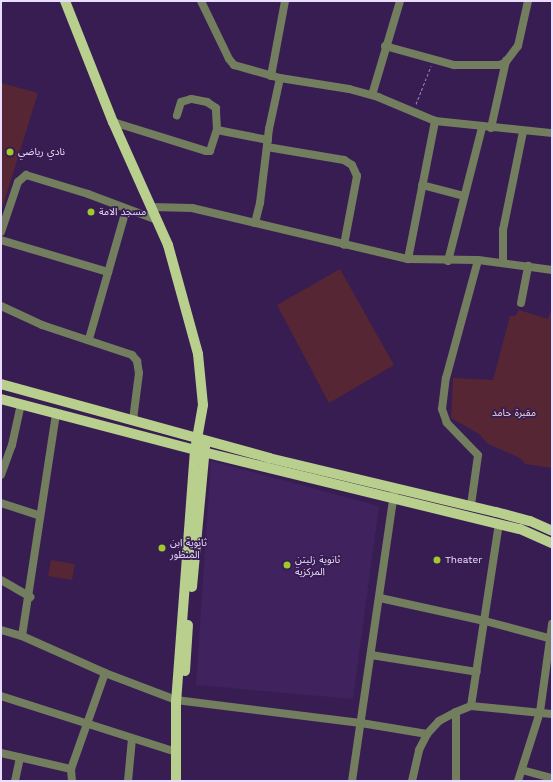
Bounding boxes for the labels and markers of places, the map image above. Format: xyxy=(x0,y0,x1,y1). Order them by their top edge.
place label: نادي رياضي xyxy=(18,146,65,158)
marker: نادي رياضي xyxy=(5,147,15,157)
place label: مسجد الامة xyxy=(99,206,146,218)
marker: مسجد الامة xyxy=(86,207,96,217)
place label: ثانوية ابن المنظور xyxy=(170,536,207,560)
marker: ثانوية ابن المنظور xyxy=(157,543,167,553)
place label: ثانوية زليتن المركزية xyxy=(295,553,340,576)
place label: Theater xyxy=(445,554,482,566)
marker: Theater xyxy=(432,555,442,565)
marker: ثانوية زليتن المركزية xyxy=(282,560,292,570)

